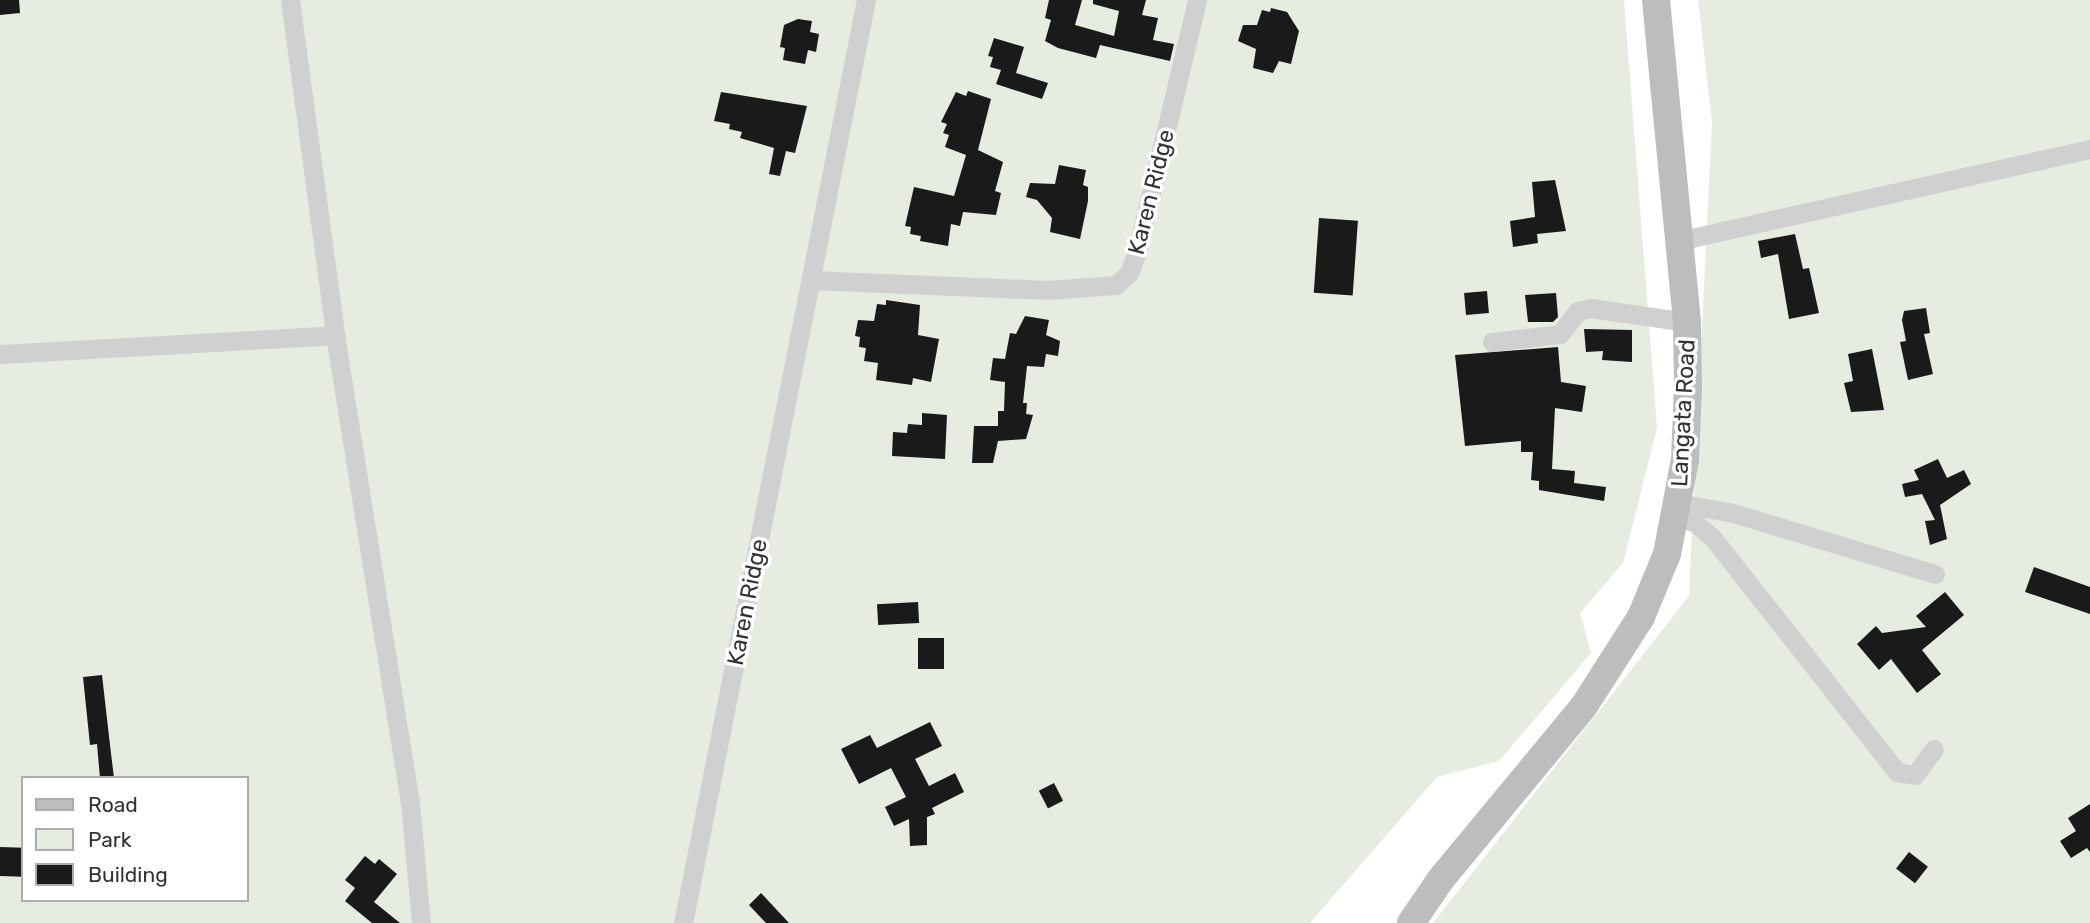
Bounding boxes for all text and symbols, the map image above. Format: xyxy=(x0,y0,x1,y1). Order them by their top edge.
street label: Karen Ridge xyxy=(1122,126,1180,258)
street label: Langata Road xyxy=(1665,339,1701,487)
street label: Karen Ridge xyxy=(721,536,773,668)
legend xyxy=(21,776,248,902)
text: Road xyxy=(88,792,138,817)
text: Park xyxy=(88,827,132,852)
text: Building xyxy=(88,862,168,887)

